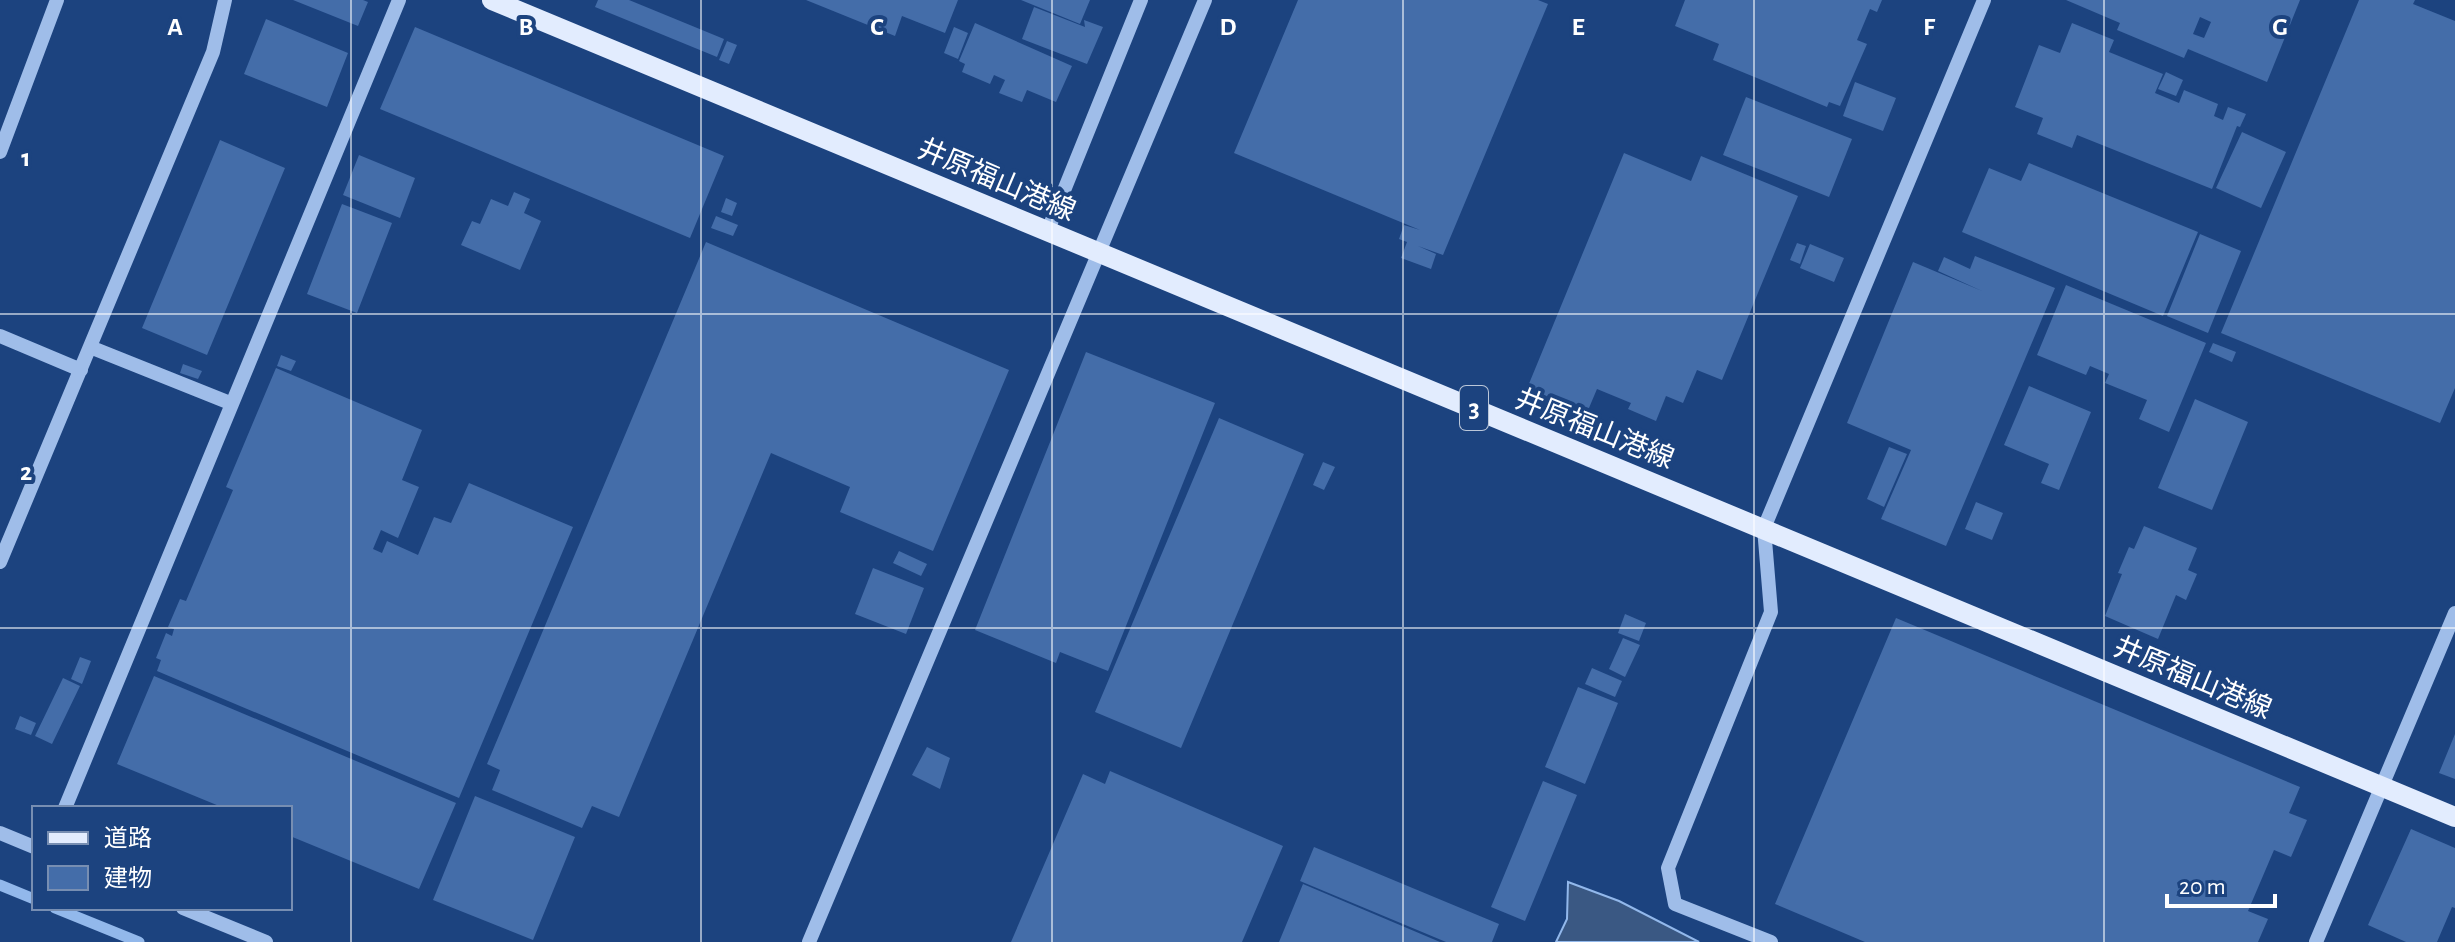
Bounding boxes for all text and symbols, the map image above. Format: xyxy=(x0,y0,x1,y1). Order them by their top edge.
text: A xyxy=(167,14,183,40)
text: B xyxy=(518,14,534,40)
text: C xyxy=(870,14,884,40)
text: D xyxy=(1219,14,1237,40)
text: E xyxy=(1571,14,1585,40)
text: F xyxy=(1923,14,1936,40)
text: G xyxy=(2272,14,2288,40)
street label: 井原福山港線 xyxy=(913,133,1080,227)
text: 1 xyxy=(21,145,31,171)
street label: 井原福山港線 xyxy=(1511,384,1678,474)
road number: 3 xyxy=(1460,386,1488,430)
text: 2 xyxy=(20,459,32,485)
street label: 井原福山港線 xyxy=(2109,631,2276,725)
legend xyxy=(32,806,292,910)
text: 道路 xyxy=(104,825,152,851)
scale bar xyxy=(2167,858,2275,908)
text: 建物 xyxy=(104,866,152,891)
text: 20 m xyxy=(2179,875,2226,899)

